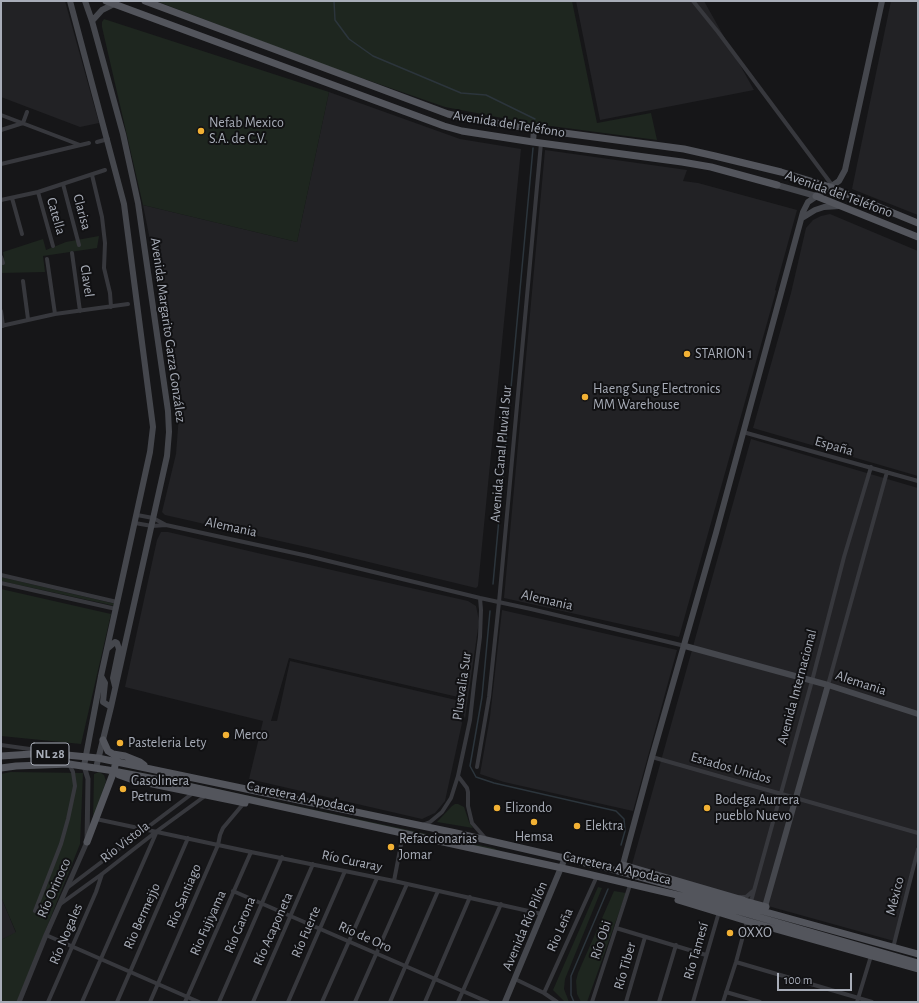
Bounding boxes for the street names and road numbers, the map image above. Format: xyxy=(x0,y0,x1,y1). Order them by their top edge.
street label: Avenida del Teléfono xyxy=(452,107,566,141)
street label: Avenida del Teléfono xyxy=(783,167,895,221)
street label: Clarisa xyxy=(69,192,95,232)
street label: Catella xyxy=(43,195,69,237)
street label: Avenida Margarito Garza González xyxy=(147,237,189,423)
street label: Clavel xyxy=(76,264,98,298)
street label: Avenida Canal Pluvial Sur xyxy=(487,385,515,523)
street label: España xyxy=(813,433,855,459)
street label: Alemania xyxy=(204,513,258,541)
street label: Alemania xyxy=(519,586,575,614)
street label: Avenida Internacional xyxy=(773,627,821,747)
street label: Plusvalia Sur xyxy=(449,651,475,721)
street label: Alemania xyxy=(833,667,889,699)
road number: NL 28 xyxy=(31,743,69,765)
street label: Estados Unidos xyxy=(689,749,773,787)
street label: Carretera A Apodaca xyxy=(245,777,357,817)
street label: Río Vistola xyxy=(97,818,153,866)
street label: Río Curaray xyxy=(320,846,384,876)
street label: Carretera A Apodaca xyxy=(561,847,673,889)
street label: Río Orinoco xyxy=(33,856,75,920)
street label: Río Santiago xyxy=(163,861,205,931)
street label: México xyxy=(882,875,908,917)
street label: Avenida Río Pilón xyxy=(499,879,551,973)
street label: Rio Bermejjo xyxy=(120,880,164,952)
street label: Rio Fujiyama xyxy=(186,888,230,958)
street label: Río Acaponeta xyxy=(249,890,297,968)
street label: Río Garona xyxy=(221,894,259,956)
street label: Río Nogales xyxy=(46,901,86,967)
street label: Río Fuerte xyxy=(288,904,324,960)
street label: Rio Leña xyxy=(543,906,577,954)
street label: Río de Oro xyxy=(336,918,394,956)
street label: Río Obi xyxy=(587,918,615,962)
street label: Río Tamesí xyxy=(680,920,712,982)
street label: Río Tiber xyxy=(610,940,640,992)

